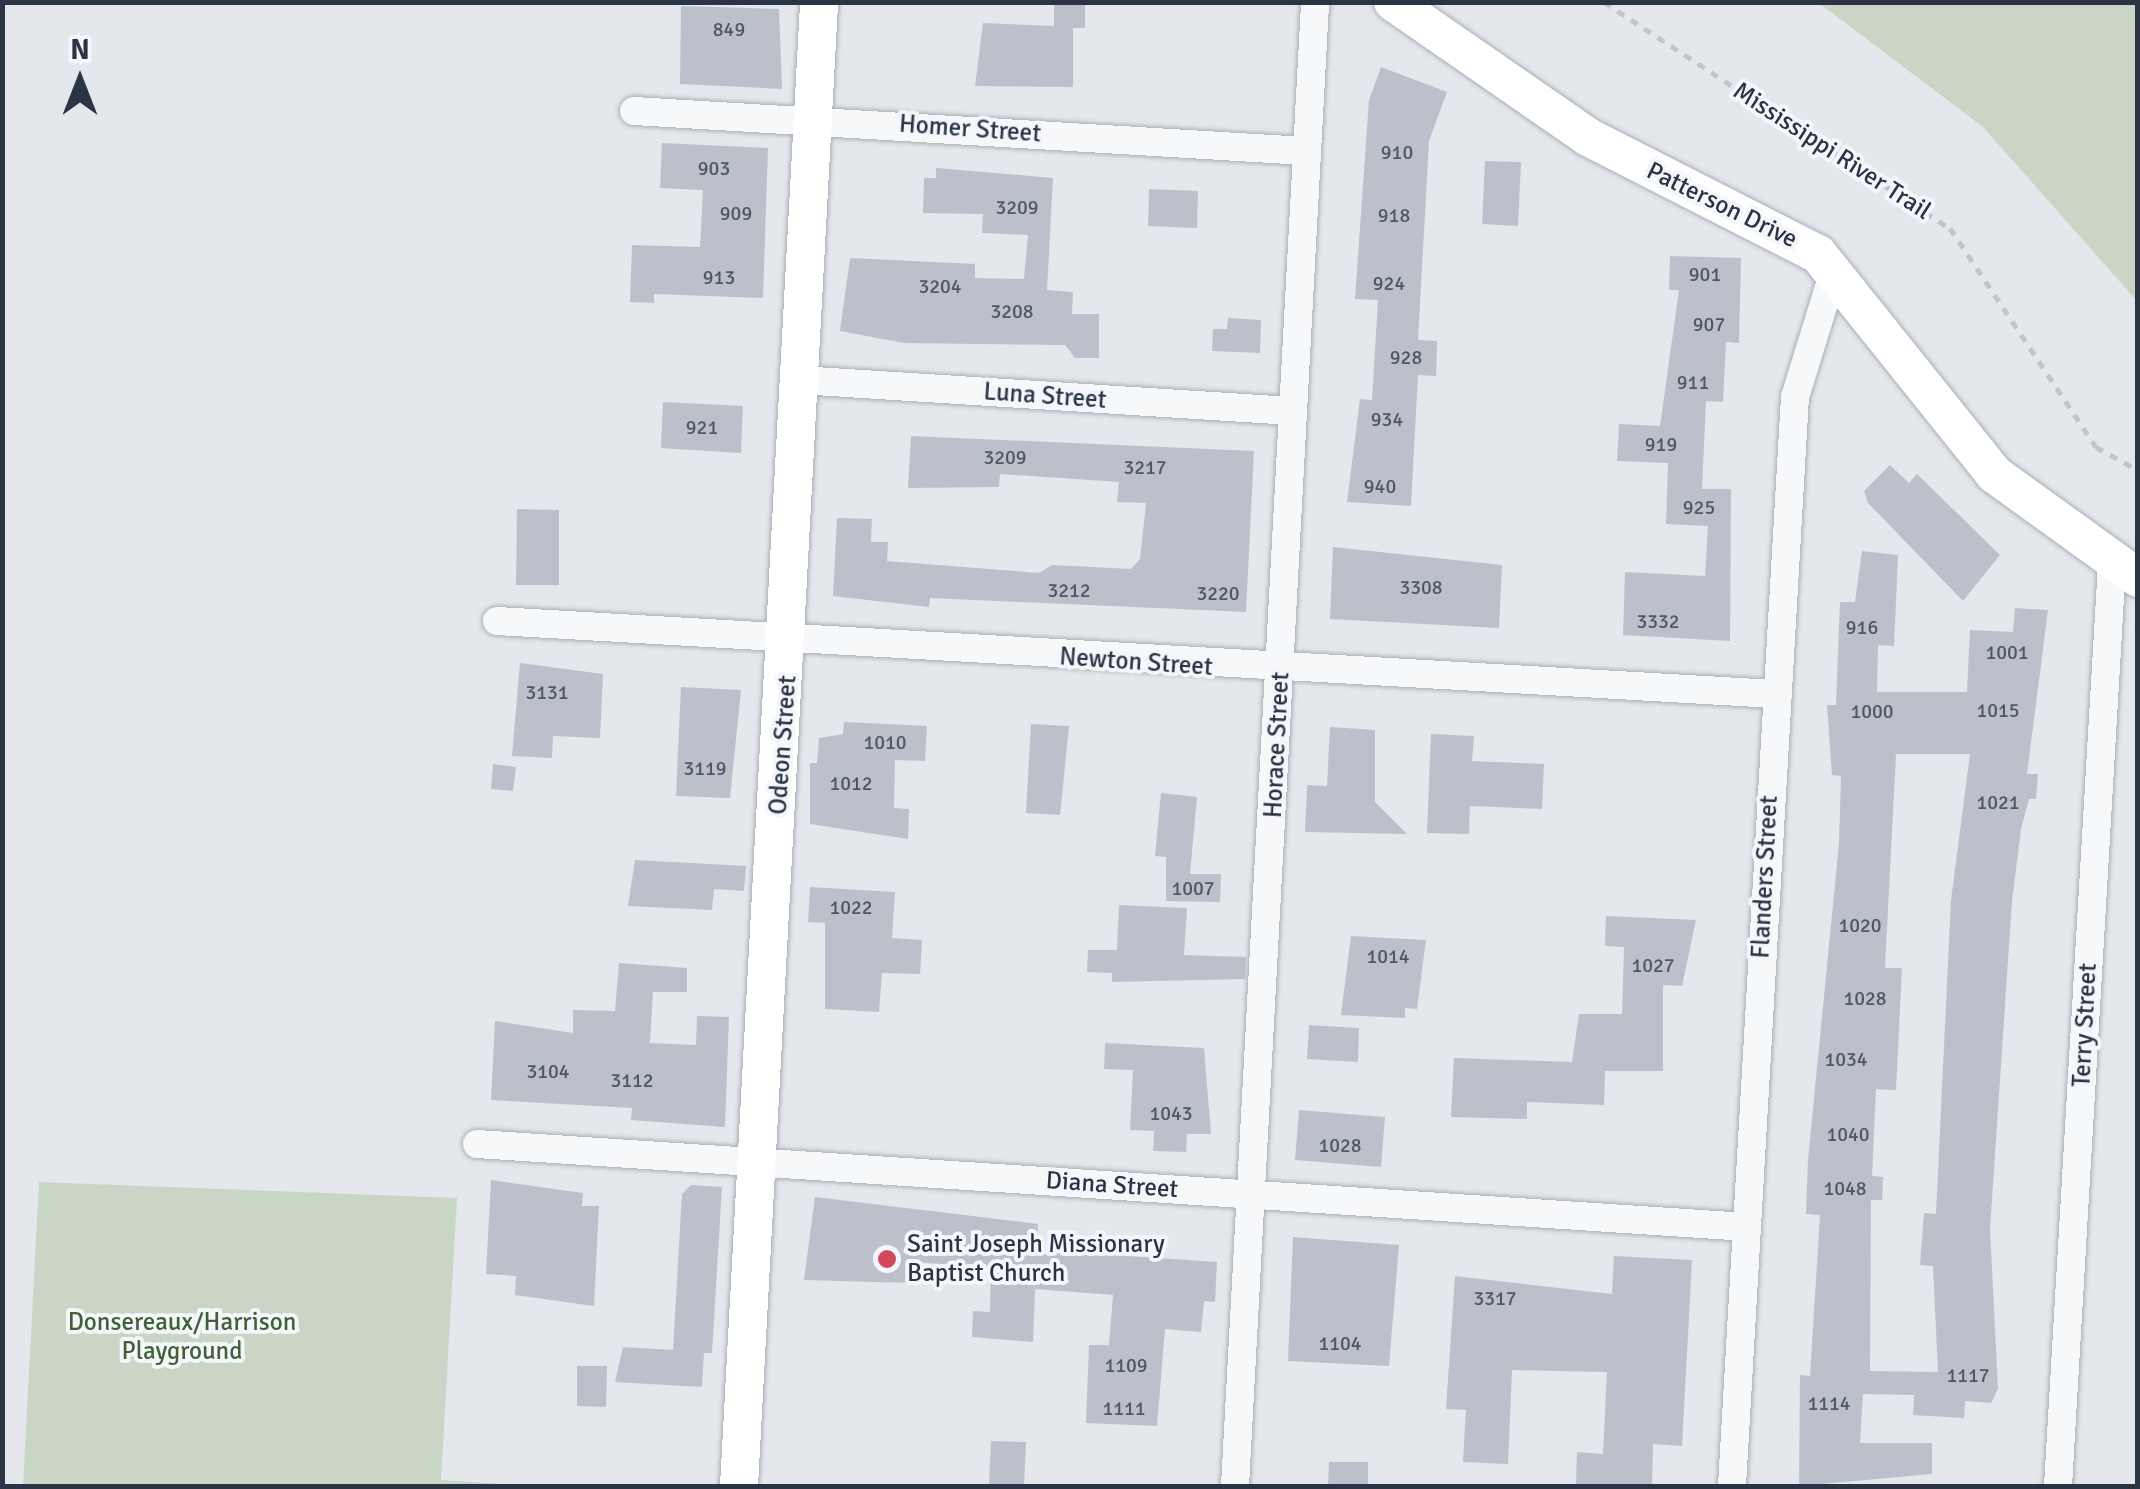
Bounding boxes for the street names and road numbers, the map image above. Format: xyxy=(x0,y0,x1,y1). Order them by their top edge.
street label: Mississippi River Trail xyxy=(1727,76,1937,226)
street label: Homer Street xyxy=(898,109,1042,149)
street label: Patterson Drive xyxy=(1642,156,1802,254)
street label: Luna Street xyxy=(983,377,1107,415)
street label: Newton Street xyxy=(1058,642,1214,682)
street label: Horace Street xyxy=(1258,671,1296,819)
street label: Odeon Street xyxy=(763,674,803,816)
street label: Flanders Street xyxy=(1746,795,1784,959)
street label: Terry Street xyxy=(2067,962,2103,1088)
street label: Diana Street xyxy=(1045,1165,1179,1205)

